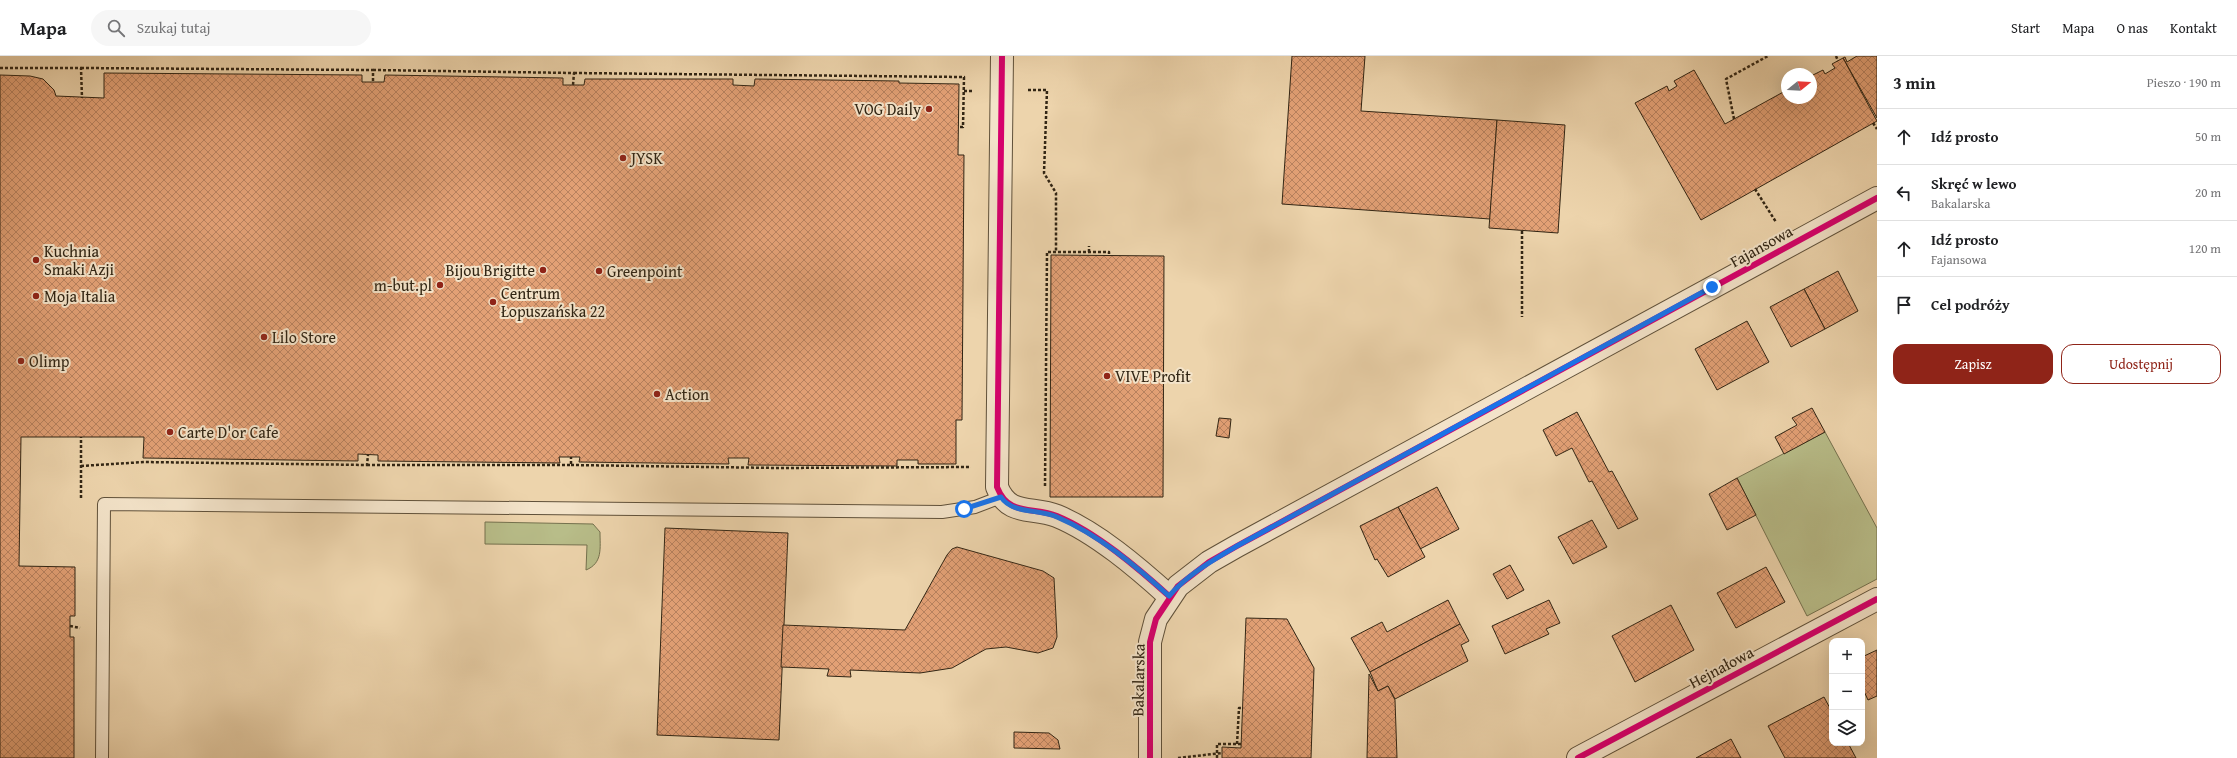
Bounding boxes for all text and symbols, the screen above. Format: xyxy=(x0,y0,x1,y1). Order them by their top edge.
search box xyxy=(91,10,371,46)
text: Mapa xyxy=(20,14,67,42)
icon: search xyxy=(105,17,127,39)
text: Szukaj tutaj xyxy=(137,17,211,38)
text: Start xyxy=(2011,18,2040,38)
text: Mapa xyxy=(2062,18,2094,38)
text: O nas xyxy=(2116,18,2148,38)
text: Kontakt xyxy=(2170,18,2217,38)
north arrow xyxy=(1781,68,1817,104)
text: 3 min xyxy=(1893,70,1935,95)
text: Pieszo · 190 m xyxy=(2147,73,2221,92)
place label: VOG Daily xyxy=(854,97,921,121)
marker: VOG Daily xyxy=(924,104,934,114)
icon: ahead xyxy=(1893,126,1915,148)
text: Idź prosto xyxy=(1931,126,1998,147)
text: 50 m xyxy=(2195,127,2221,146)
place label: JYSK xyxy=(629,146,663,170)
marker: JYSK xyxy=(618,153,628,163)
text: Skręć w lewo xyxy=(1931,173,2017,194)
icon: left xyxy=(1893,182,1915,204)
text: 20 m xyxy=(2195,183,2221,202)
text: Bakalarska xyxy=(1931,194,1990,213)
street label: Fajansowa xyxy=(1725,219,1797,273)
text: Idź prosto xyxy=(1931,229,1998,250)
icon: ahead xyxy=(1893,238,1915,260)
place label: Kuchnia Smaki Azji xyxy=(44,239,115,281)
text: 120 m xyxy=(2189,239,2221,258)
text: Fajansowa xyxy=(1931,250,1987,269)
marker: Kuchnia Smaki Azji xyxy=(31,255,41,265)
place label: Bijou Brigitte xyxy=(445,258,535,282)
place label: Greenpoint xyxy=(607,259,683,283)
marker: Bijou Brigitte xyxy=(538,265,548,275)
marker: Greenpoint xyxy=(594,266,604,276)
place label: m-but.pl xyxy=(374,273,433,297)
route end xyxy=(1703,278,1721,296)
marker: m-but.pl xyxy=(435,280,445,290)
place label: Centrum Łopuszańska 22 xyxy=(501,281,605,323)
place label: Moja Italia xyxy=(44,284,116,308)
marker: Moja Italia xyxy=(31,291,41,301)
icon: arrive xyxy=(1893,294,1915,316)
text: Cel podróży xyxy=(1931,294,2010,315)
marker: Centrum Łopuszańska 22 xyxy=(488,297,498,307)
place label: Lilo Store xyxy=(272,325,336,349)
marker: Lilo Store xyxy=(259,332,269,342)
button: Zapisz xyxy=(1893,344,2053,384)
button: Udostępnij xyxy=(2061,344,2221,384)
place label: Olimp xyxy=(29,349,70,373)
marker: Olimp xyxy=(16,356,26,366)
place label: VIVE Profit xyxy=(1115,364,1191,388)
marker: VIVE Profit xyxy=(1102,371,1112,381)
place label: Action xyxy=(665,382,709,406)
marker: Action xyxy=(652,389,662,399)
place label: Carte D'or Cafe xyxy=(178,420,279,444)
marker: Carte D'or Cafe xyxy=(165,427,175,437)
route start xyxy=(955,500,973,518)
map controls xyxy=(1829,638,1865,746)
button: + xyxy=(1829,638,1865,674)
street label: Hejnałowa xyxy=(1684,640,1758,694)
street label: Bakalarska xyxy=(1125,643,1151,717)
button: − xyxy=(1829,674,1865,710)
button: layers xyxy=(1829,710,1865,746)

